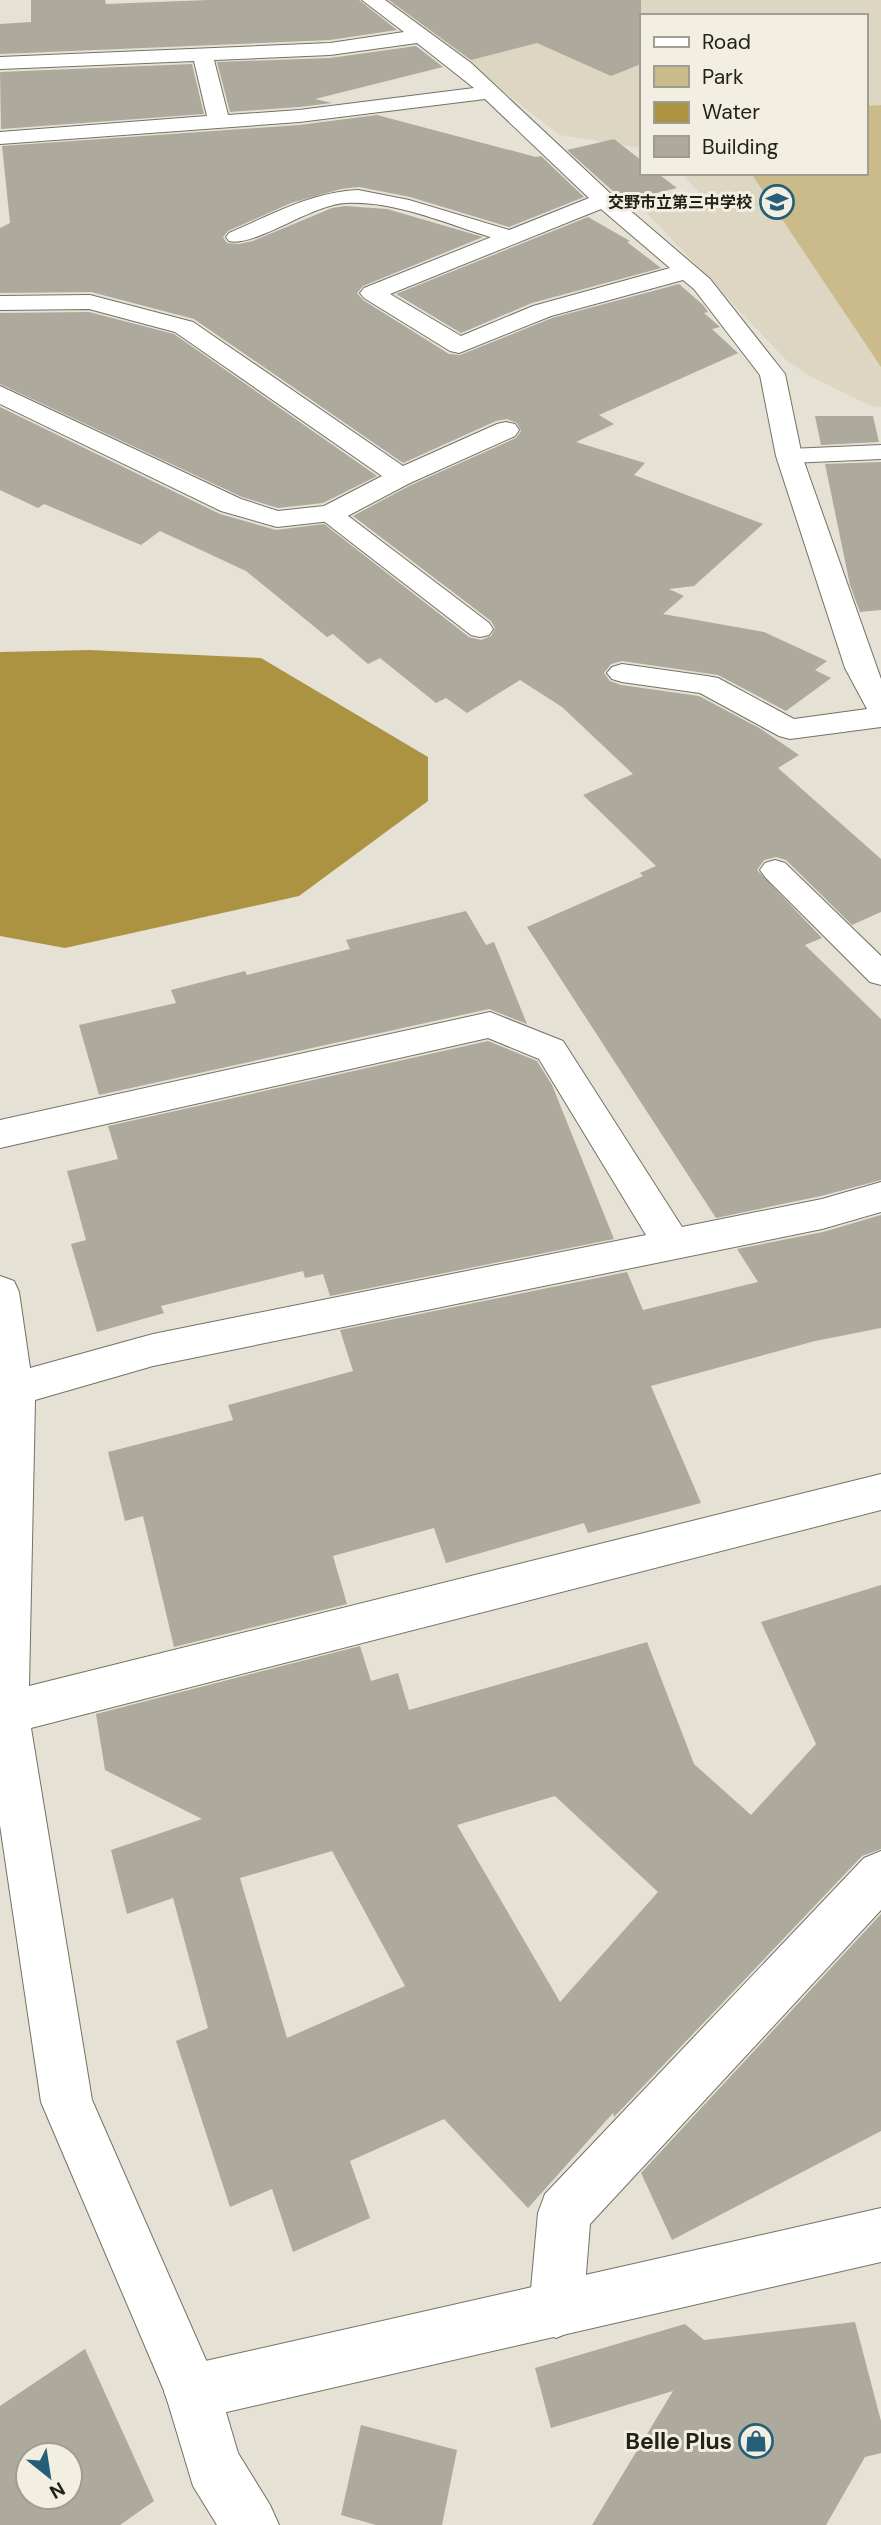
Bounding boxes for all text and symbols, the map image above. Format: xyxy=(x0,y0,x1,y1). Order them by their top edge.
legend xyxy=(640,14,867,175)
text: Road xyxy=(702,28,751,56)
text: Park xyxy=(702,63,744,91)
text: Water xyxy=(702,98,760,126)
text: Building xyxy=(702,133,779,161)
school or university icon: 交野市立第三中学校 xyxy=(758,183,796,221)
place label: 交野市立第三中学校 xyxy=(608,192,752,213)
shop icon: Belle Plus xyxy=(737,2422,775,2460)
place label: Belle Plus xyxy=(625,2426,732,2456)
north arrow xyxy=(14,2441,84,2511)
text: N xyxy=(45,2476,70,2505)

